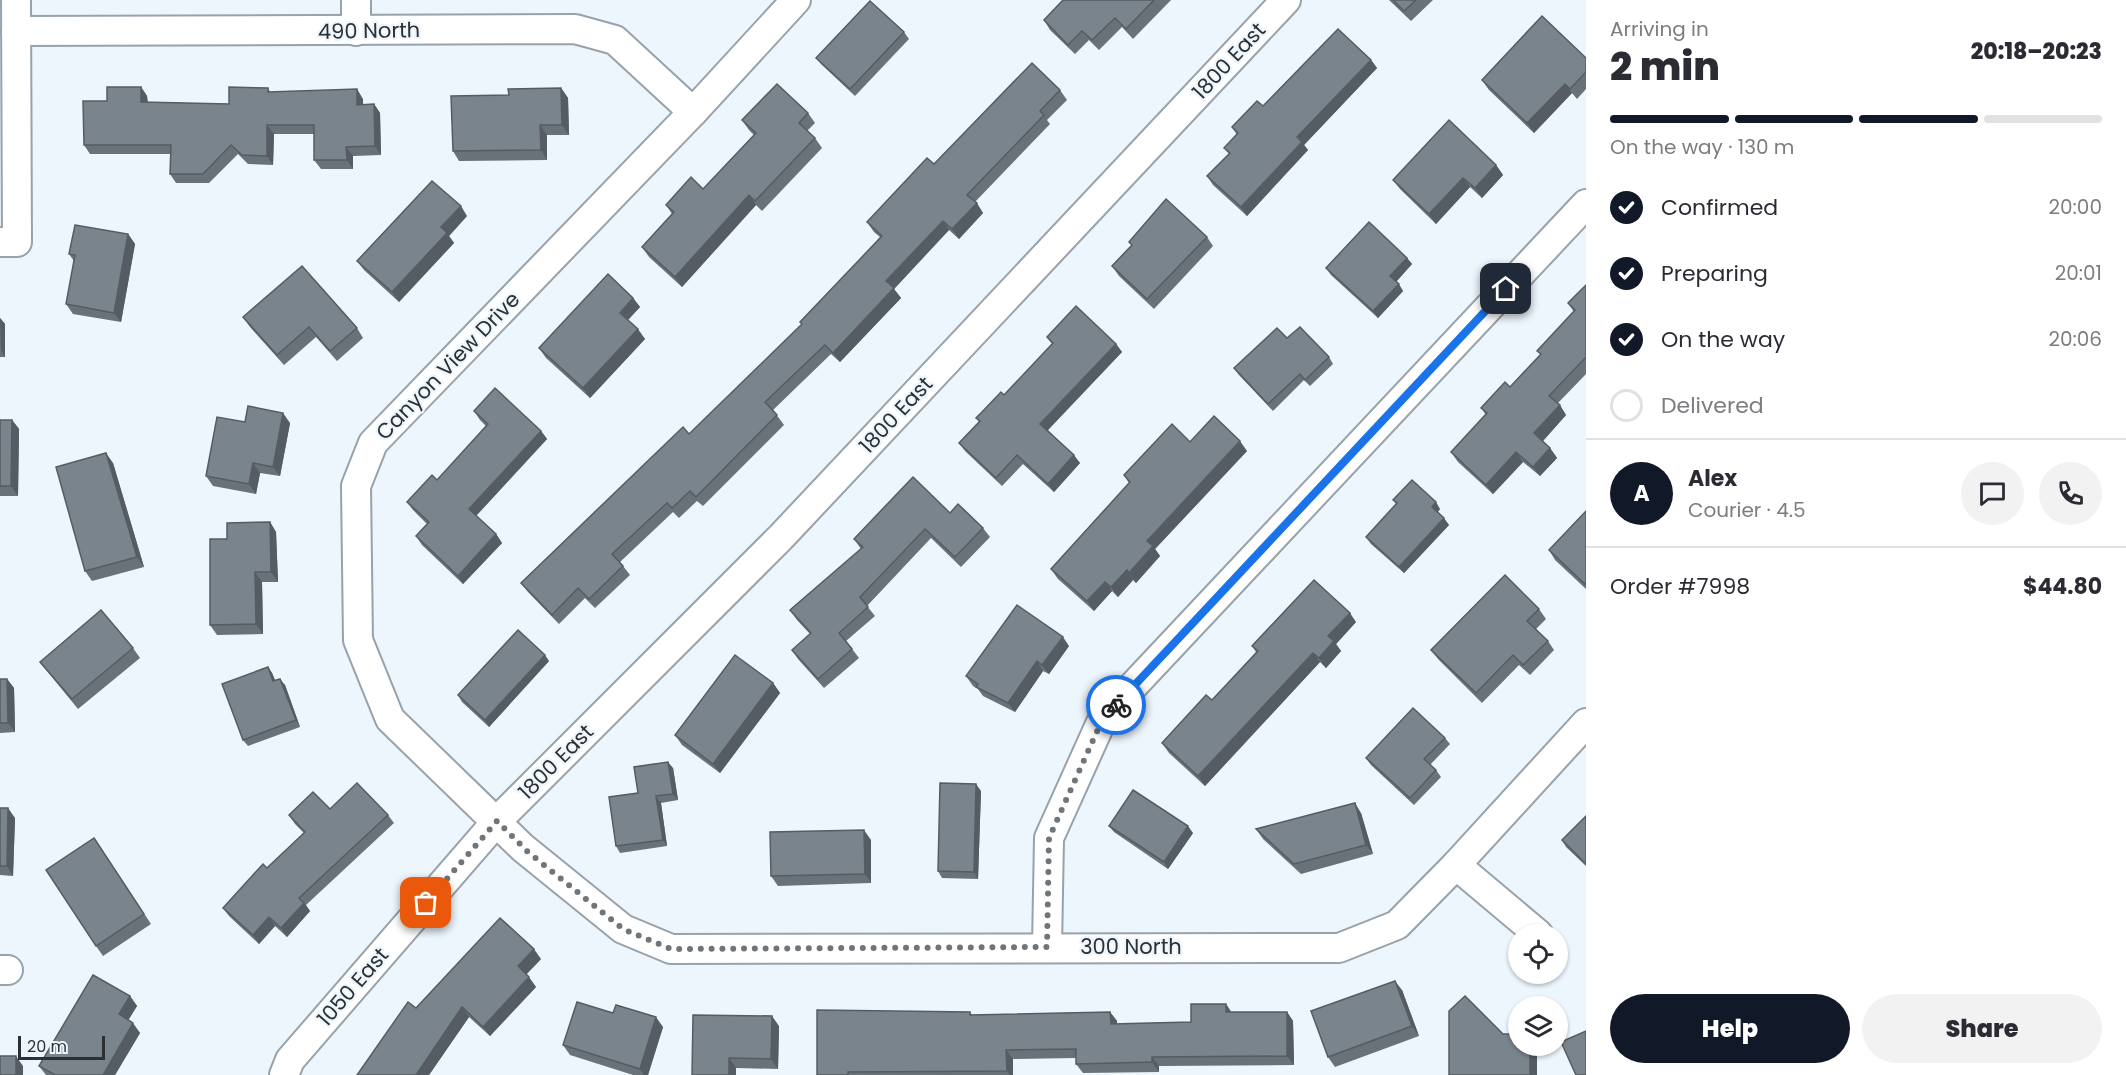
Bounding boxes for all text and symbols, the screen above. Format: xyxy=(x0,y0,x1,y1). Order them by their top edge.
street label: 490 North xyxy=(318,15,420,46)
text: Arriving in xyxy=(1610,15,1709,43)
street label: 1800 East xyxy=(1185,16,1272,105)
text: 20:18–20:23 xyxy=(1971,36,2102,67)
text: 2 min xyxy=(1610,39,1720,94)
text: On the way · 130 m xyxy=(1610,133,1794,161)
icon: check xyxy=(1610,191,1643,224)
text: Confirmed xyxy=(1661,192,1778,223)
text: 20:00 xyxy=(2049,193,2102,221)
icon: check xyxy=(1610,257,1643,290)
text: Preparing xyxy=(1661,258,1768,289)
text: 20:01 xyxy=(2055,259,2102,287)
pin xyxy=(1480,263,1531,314)
icon: home xyxy=(1489,272,1522,305)
street label: Canyon View Drive xyxy=(369,285,526,446)
icon: check xyxy=(1610,323,1643,356)
text: On the way xyxy=(1661,324,1785,355)
text: 20:06 xyxy=(2048,325,2102,353)
street label: 1800 East xyxy=(852,370,939,459)
text: Delivered xyxy=(1661,390,1764,421)
button: chat xyxy=(1961,462,2024,525)
button: phone xyxy=(2039,462,2102,525)
text: Alex xyxy=(1688,463,1737,494)
text: A xyxy=(1633,478,1650,509)
text: Courier · 4.5 xyxy=(1688,496,1806,524)
text: Order #7998 xyxy=(1610,571,1750,602)
text: $44.80 xyxy=(2023,571,2102,602)
courier xyxy=(1086,675,1146,735)
icon: bike xyxy=(1100,689,1133,722)
street label: 1800 East xyxy=(512,718,600,806)
pin xyxy=(400,877,451,928)
icon: bag xyxy=(409,886,442,919)
map controls xyxy=(1508,924,1568,1056)
button: locate xyxy=(1508,924,1568,984)
street label: 300 North xyxy=(1080,932,1182,961)
street label: 1050 East xyxy=(310,941,395,1032)
button: Help xyxy=(1610,994,1850,1063)
button: Share xyxy=(1862,994,2102,1063)
button: layers xyxy=(1508,996,1568,1056)
scale bar xyxy=(18,1033,105,1060)
text: 20 m xyxy=(27,1035,67,1058)

